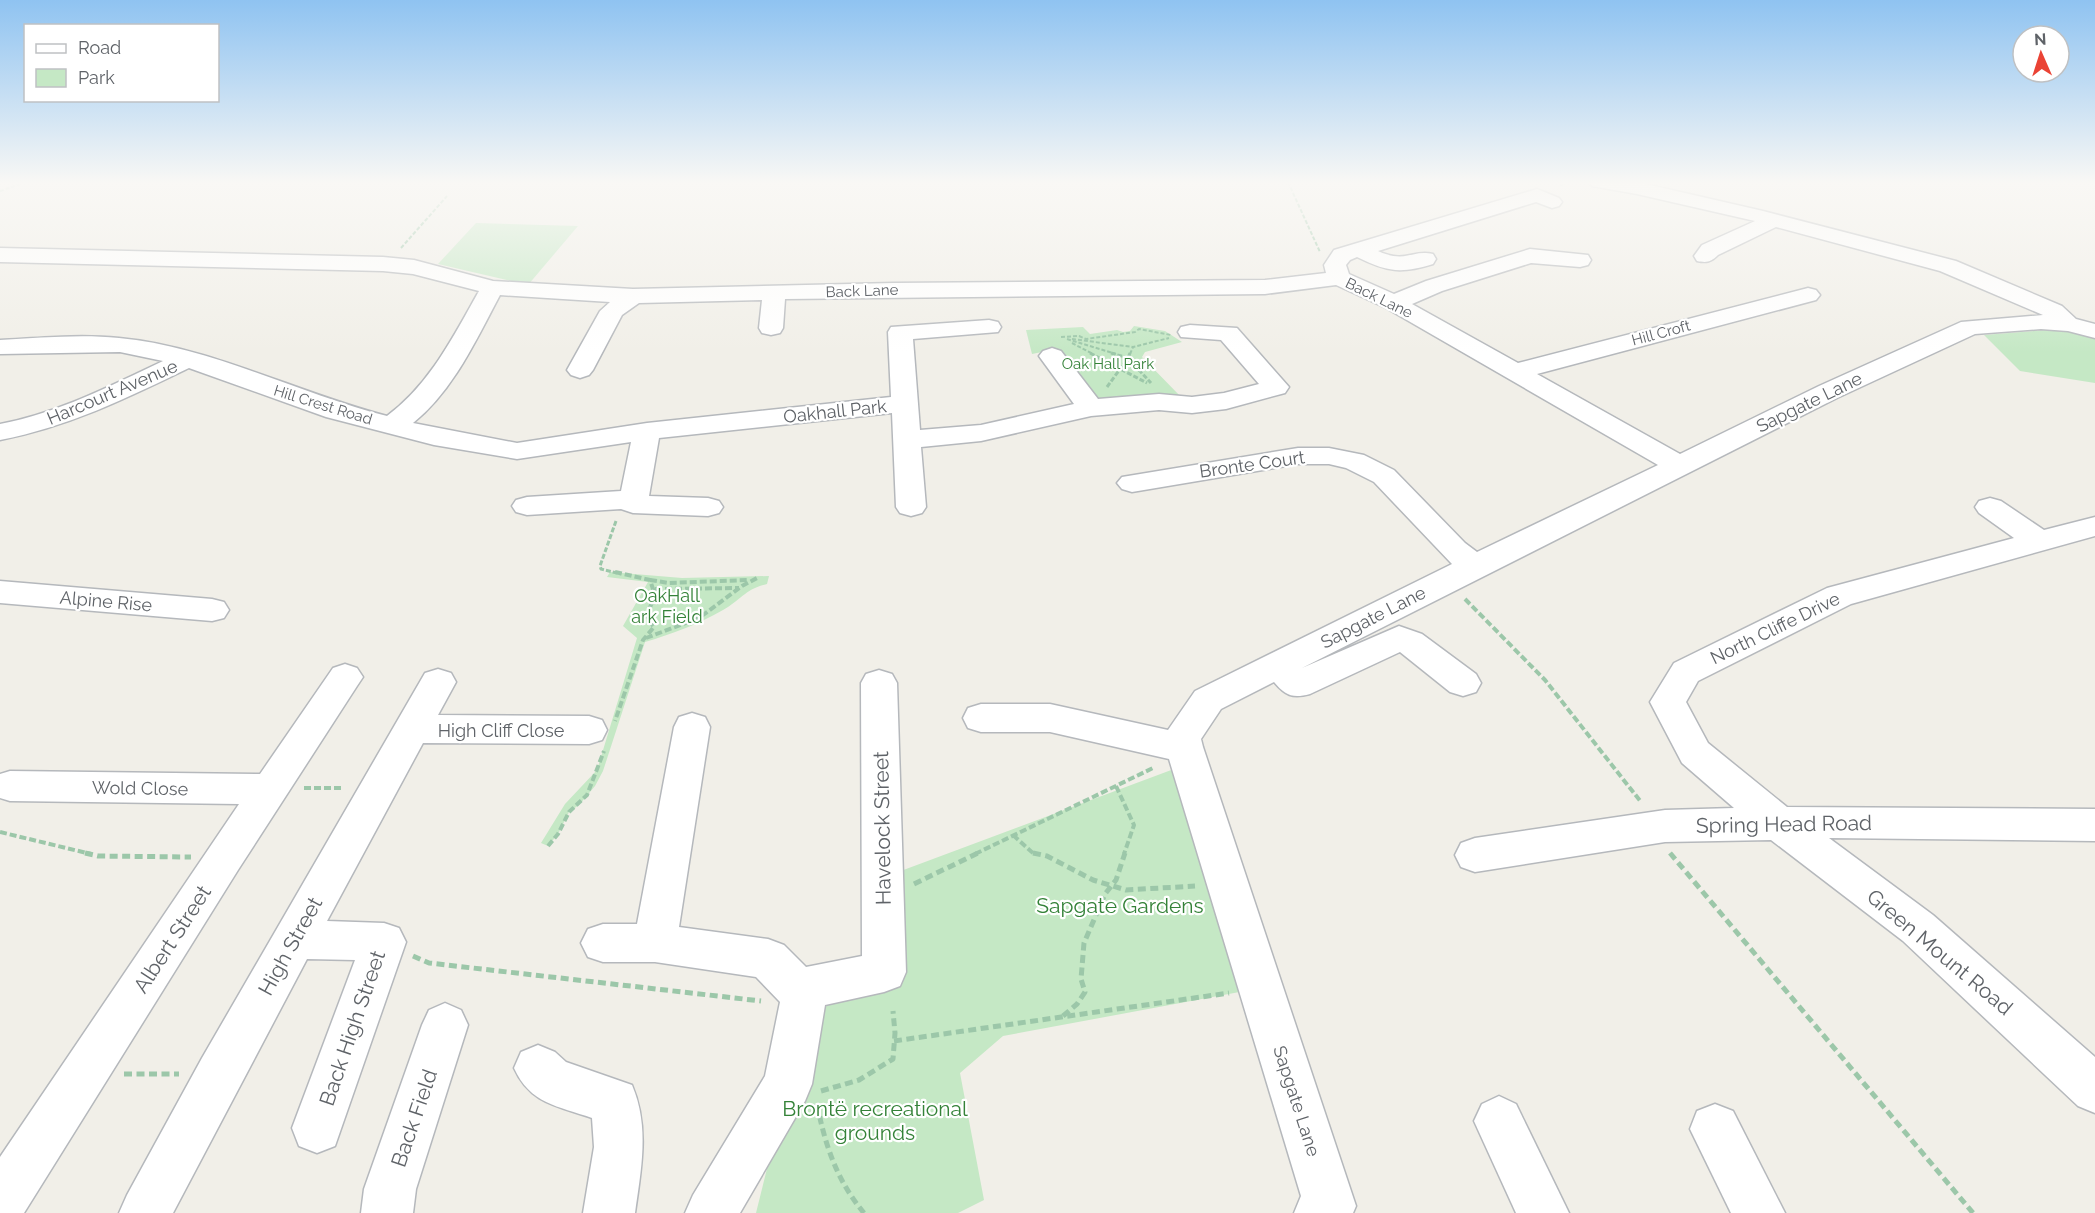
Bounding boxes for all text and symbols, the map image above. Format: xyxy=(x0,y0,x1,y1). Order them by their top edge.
legend xyxy=(24,24,219,102)
north arrow xyxy=(2011,24,2071,84)
text: N xyxy=(2034,30,2047,49)
text: Road xyxy=(78,37,121,58)
text: Park xyxy=(78,67,115,88)
street label: Back Lane xyxy=(1342,274,1416,322)
street label: Back Lane xyxy=(825,281,899,301)
street label: Hill Croft xyxy=(1630,317,1692,349)
street label: Harcourt Avenue xyxy=(44,355,181,429)
park label: Oak Hall Park xyxy=(1062,355,1154,373)
street label: Sapgate Lane xyxy=(1753,367,1866,437)
street label: Hill Crest Road xyxy=(272,381,374,429)
street label: Oakhall Park xyxy=(782,395,888,427)
street label: Bronte Court xyxy=(1198,446,1306,482)
street label: Sapgate Lane xyxy=(1317,581,1429,652)
park label: OakHall ark Field xyxy=(631,585,703,627)
street label: Alpine Rise xyxy=(59,587,153,616)
street label: North Cliffe Drive xyxy=(1707,587,1844,668)
street label: High Cliff Close xyxy=(438,720,565,741)
street label: Havelock Street xyxy=(868,751,896,905)
street label: Wold Close xyxy=(92,777,189,799)
street label: Spring Head Road xyxy=(1696,810,1872,838)
street label: Albert Street xyxy=(128,881,216,997)
street label: Green Mount Road xyxy=(1862,884,2018,1020)
street label: High Street xyxy=(253,892,327,1000)
park label: Sapgate Gardens xyxy=(1036,893,1204,918)
street label: Back High Street xyxy=(314,947,390,1109)
street label: Sapgate Lane xyxy=(1269,1043,1325,1159)
street label: Back Field xyxy=(386,1066,442,1170)
park label: Brontë recreational grounds xyxy=(782,1096,968,1145)

